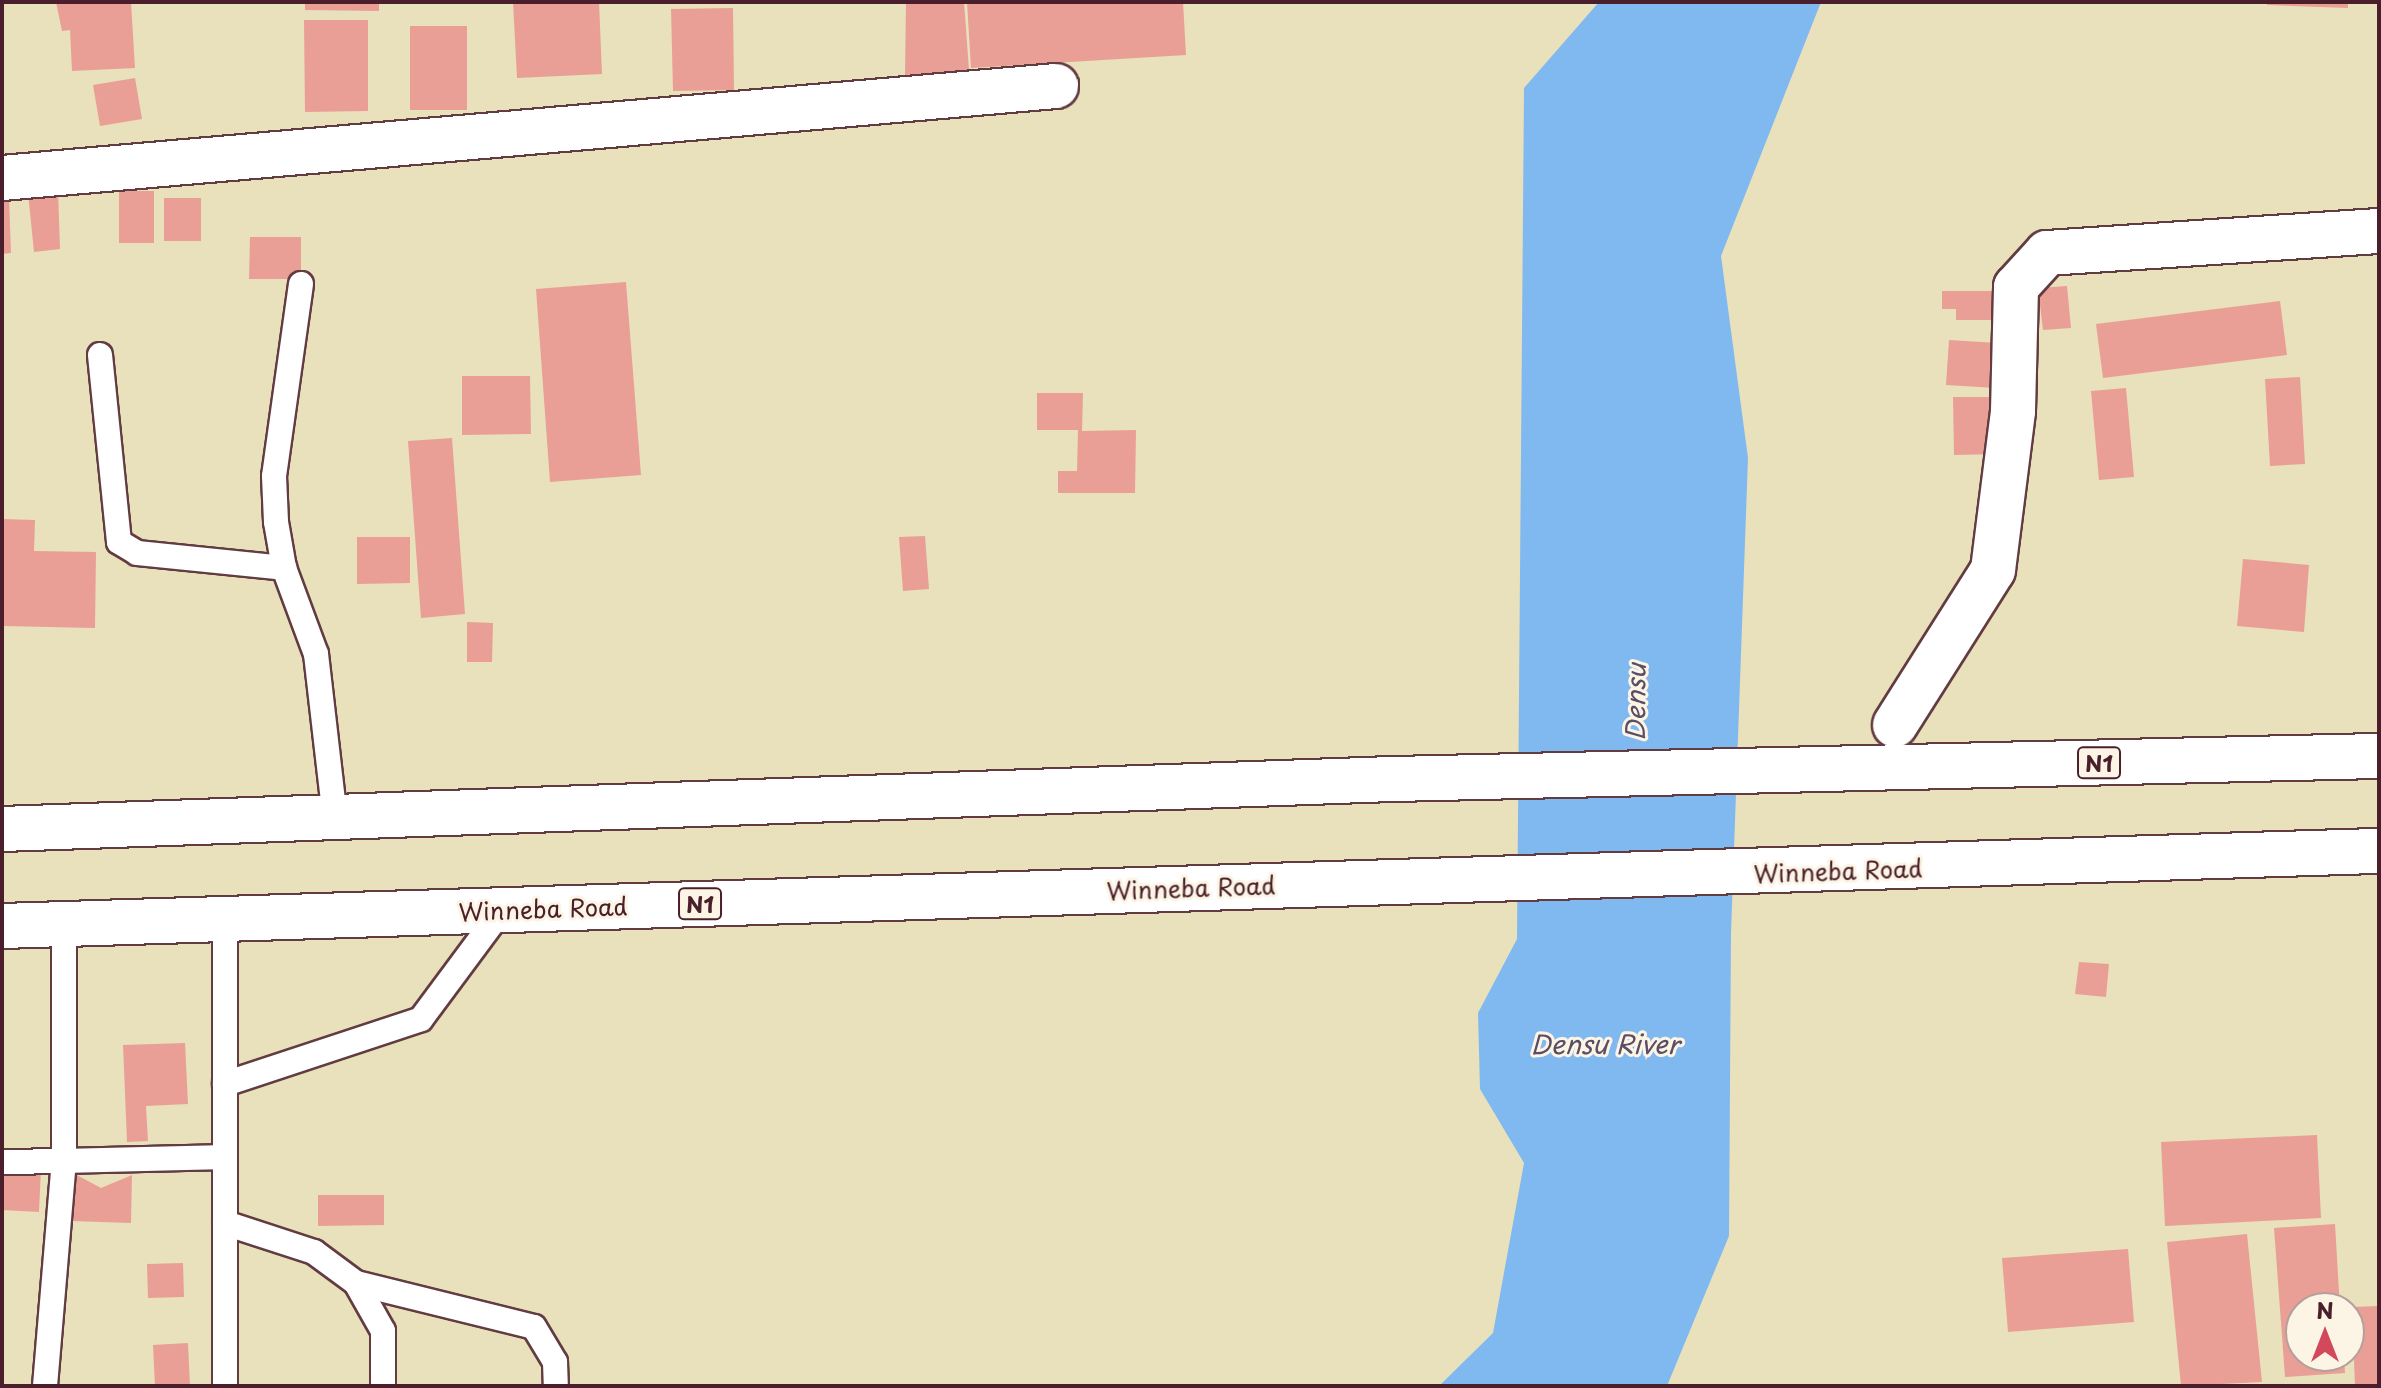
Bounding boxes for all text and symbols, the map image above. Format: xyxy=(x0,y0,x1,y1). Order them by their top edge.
water label: Densu xyxy=(1619,663,1651,741)
road number: N1 xyxy=(2077,745,2121,781)
street label: Winneba Road xyxy=(1753,854,1923,888)
street label: Winneba Road xyxy=(1106,871,1276,905)
road number: N1 xyxy=(678,886,722,922)
street label: Winneba Road xyxy=(458,892,628,926)
water label: Densu River xyxy=(1530,1028,1680,1060)
north arrow xyxy=(2285,1292,2365,1372)
text: N xyxy=(2316,1293,2334,1326)

